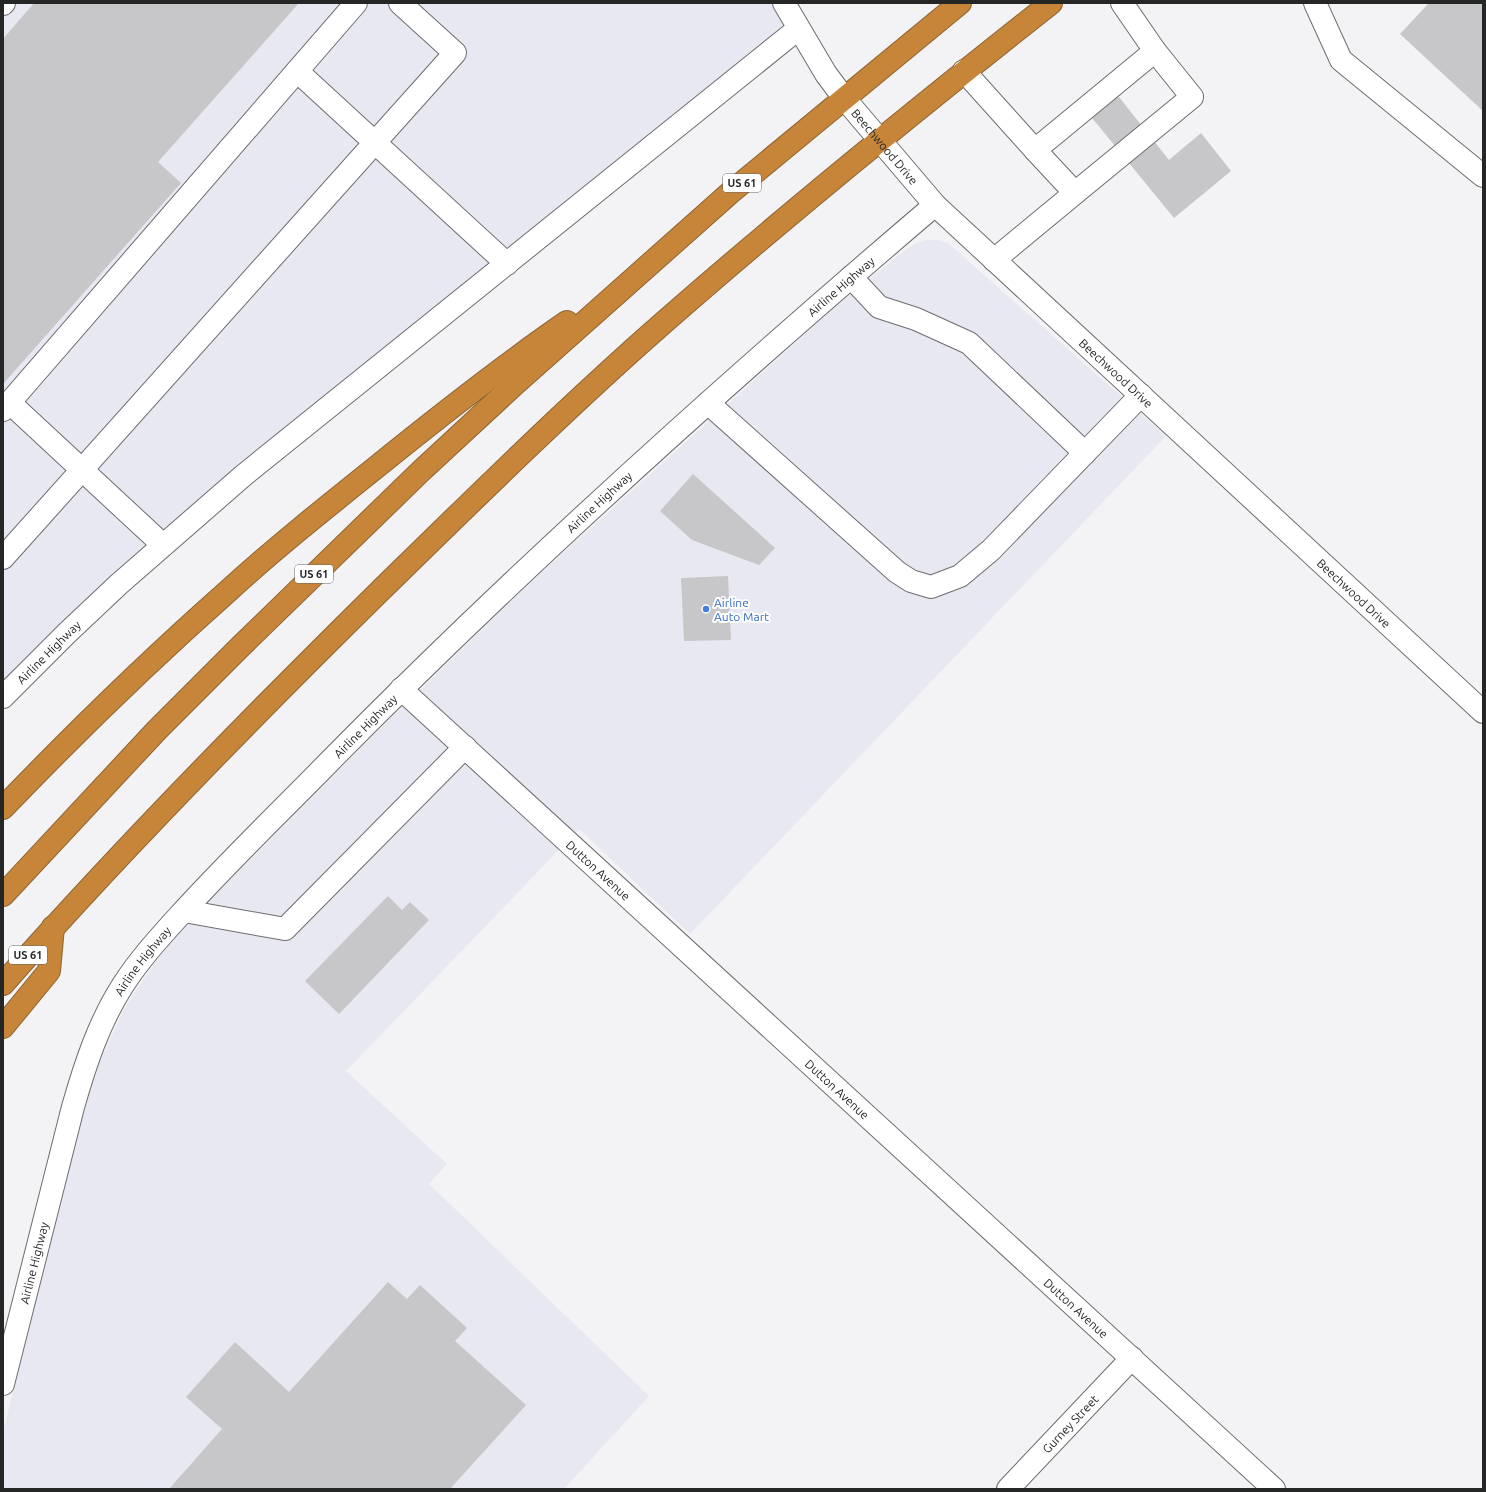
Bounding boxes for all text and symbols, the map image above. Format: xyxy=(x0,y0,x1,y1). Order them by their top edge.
street label: Beechwood Drive xyxy=(849,106,921,187)
road number: US 61 xyxy=(723,174,761,192)
street label: Airline Highway xyxy=(805,254,877,318)
street label: Beechwood Drive xyxy=(1077,336,1156,410)
street label: Airline Highway xyxy=(564,468,634,535)
street label: Beechwood Drive xyxy=(1315,556,1393,630)
road number: US 61 xyxy=(295,565,333,583)
place label: Airline Auto Mart xyxy=(714,596,769,623)
marker: Airline Auto Mart xyxy=(701,604,711,614)
street label: Airline Highway xyxy=(14,618,83,686)
street label: Airline Highway xyxy=(331,691,399,760)
street label: Dutton Avenue xyxy=(564,838,633,903)
street label: Airline Highway xyxy=(112,923,173,998)
road number: US 61 xyxy=(9,946,47,964)
street label: Dutton Avenue xyxy=(803,1057,872,1121)
street label: Airline Highway xyxy=(17,1220,50,1305)
street label: Dutton Avenue xyxy=(1042,1275,1111,1340)
street label: Gurney Street xyxy=(1039,1392,1101,1455)

